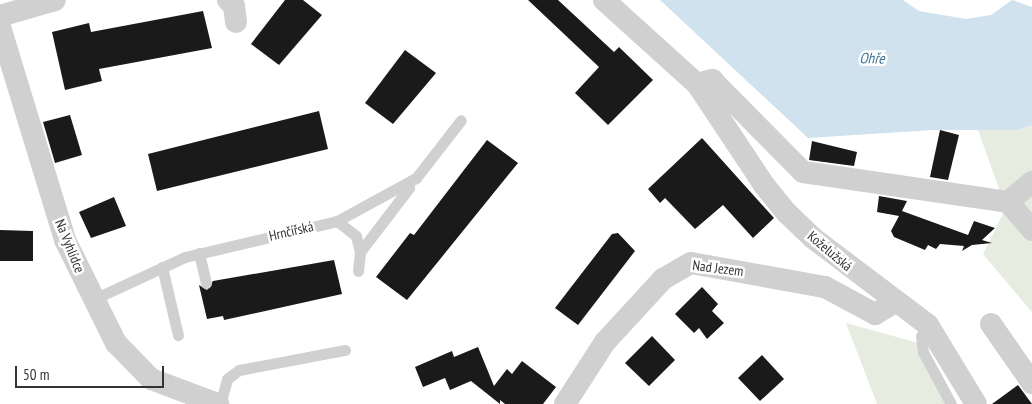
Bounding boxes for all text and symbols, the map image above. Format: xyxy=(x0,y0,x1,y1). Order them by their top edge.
water label: Ohře xyxy=(859,49,885,67)
street label: Na Vyhlídce xyxy=(52,217,88,275)
street label: Hrnčířská xyxy=(267,218,315,244)
street label: Koželužská xyxy=(804,228,856,274)
street label: Nad Jezem xyxy=(692,257,744,279)
scale bar xyxy=(18,356,166,388)
text: 50 m xyxy=(23,365,49,384)

